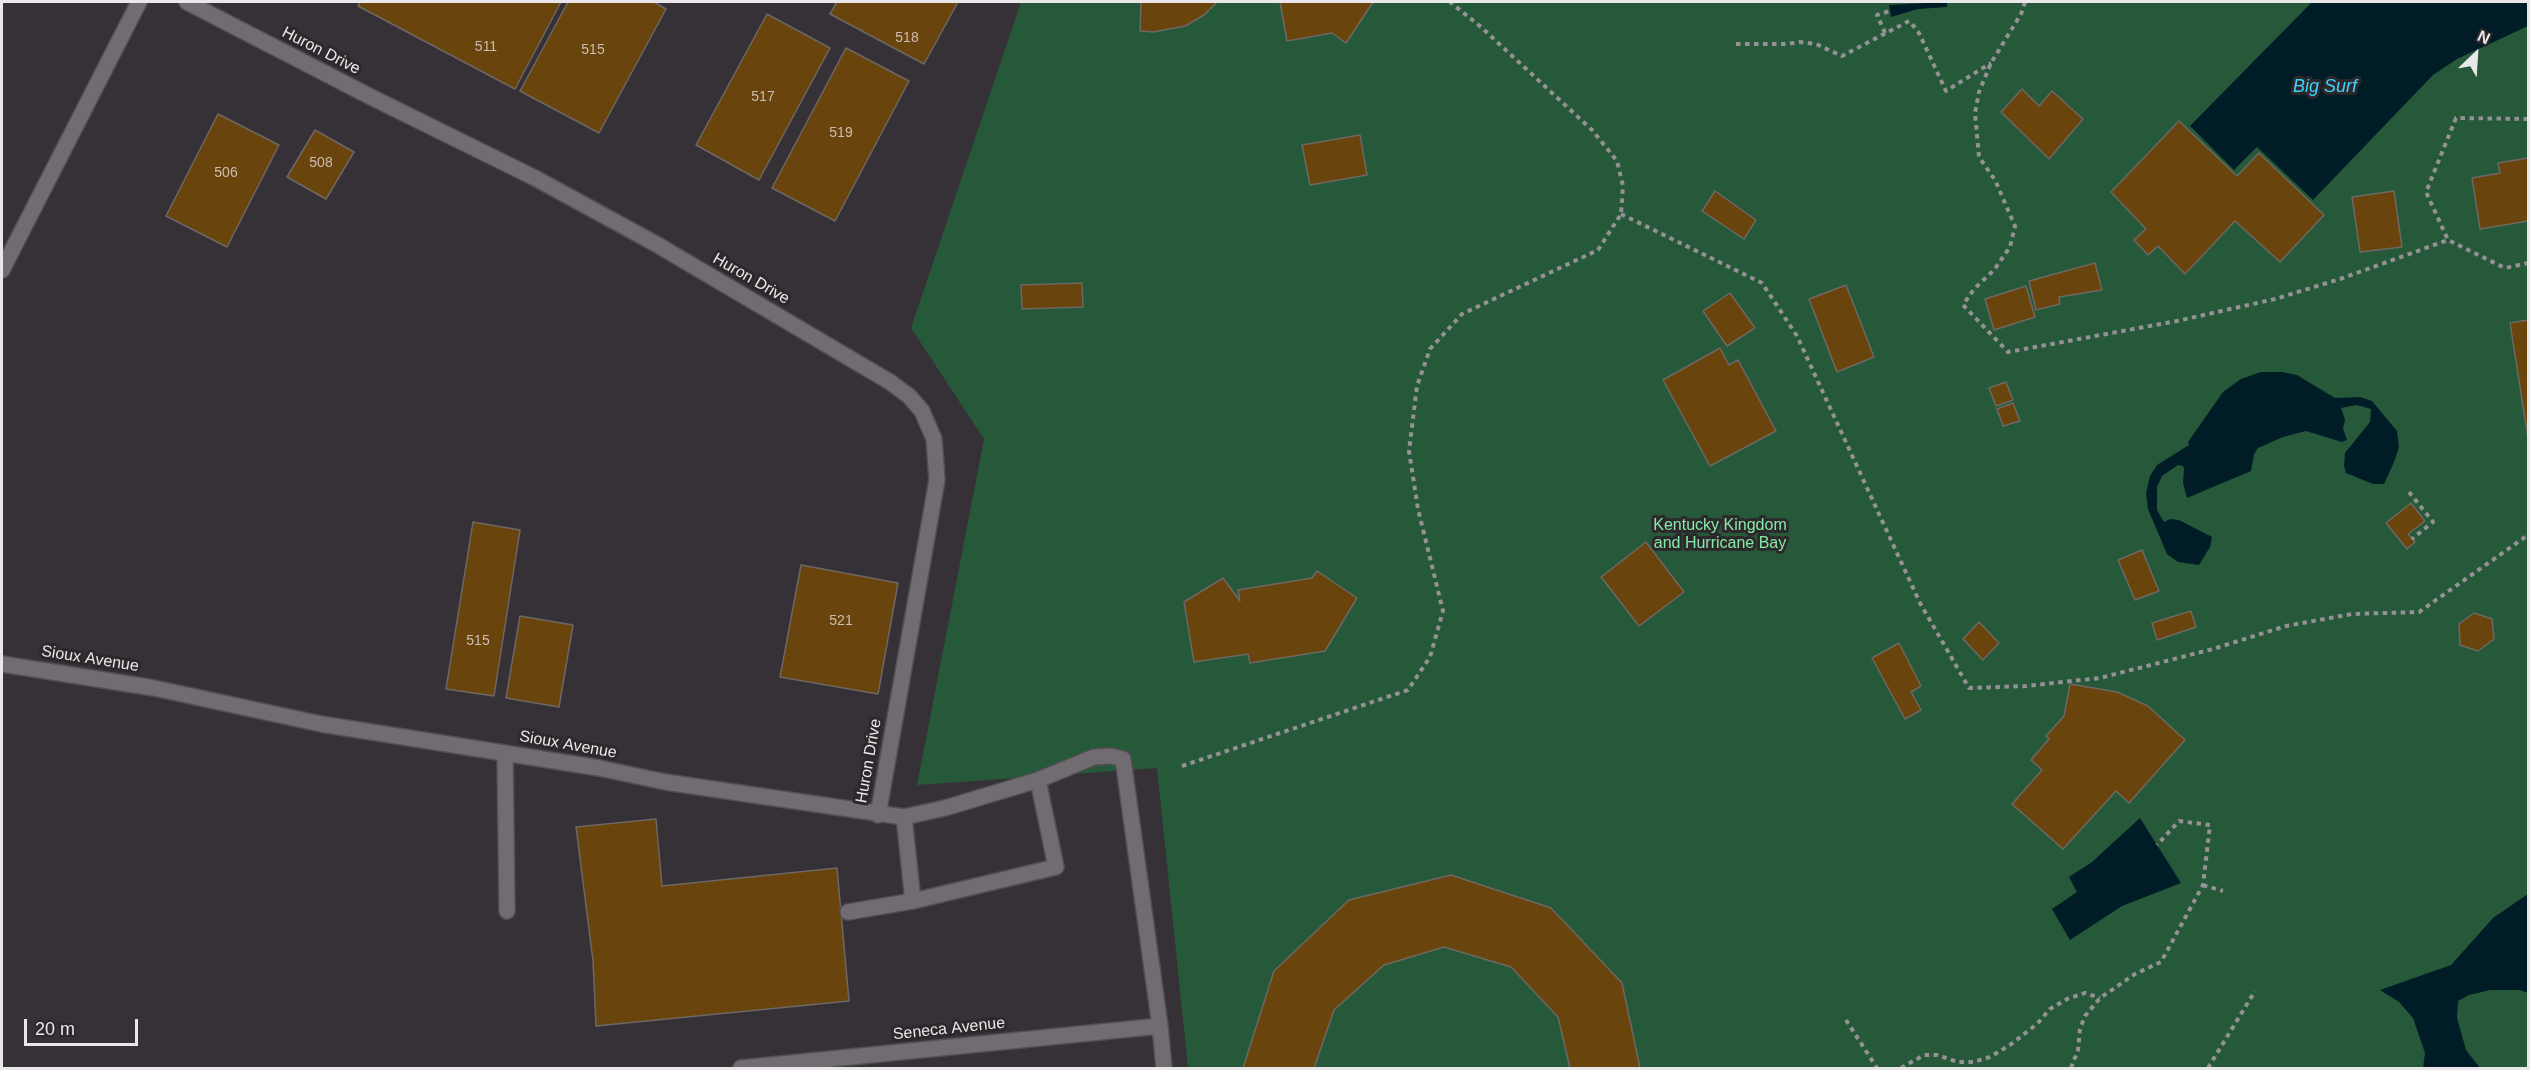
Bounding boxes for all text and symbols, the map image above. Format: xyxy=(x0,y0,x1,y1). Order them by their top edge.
street label: Huron Drive xyxy=(279,23,363,79)
north arrow xyxy=(2446,24,2506,84)
text: N xyxy=(2475,27,2493,47)
house number: 518 xyxy=(895,30,919,46)
house number: 511 xyxy=(475,39,497,55)
house number: 515 xyxy=(581,42,605,58)
water label: Big Surf xyxy=(2293,76,2357,98)
house number: 517 xyxy=(751,89,775,105)
house number: 519 xyxy=(829,125,853,141)
house number: 508 xyxy=(309,155,333,171)
house number: 506 xyxy=(214,165,238,181)
street label: Huron Drive xyxy=(709,249,793,309)
park label: Kentucky Kingdom and Hurricane Bay xyxy=(1653,516,1787,554)
house number: 521 xyxy=(829,613,853,629)
house number: 515 xyxy=(466,633,490,649)
street label: Sioux Avenue xyxy=(40,642,140,676)
street label: Huron Drive xyxy=(852,717,886,805)
street label: Sioux Avenue xyxy=(518,727,618,763)
scale bar xyxy=(27,1007,141,1045)
street label: Seneca Avenue xyxy=(892,1014,1006,1044)
text: 20 m xyxy=(35,1019,75,1039)

